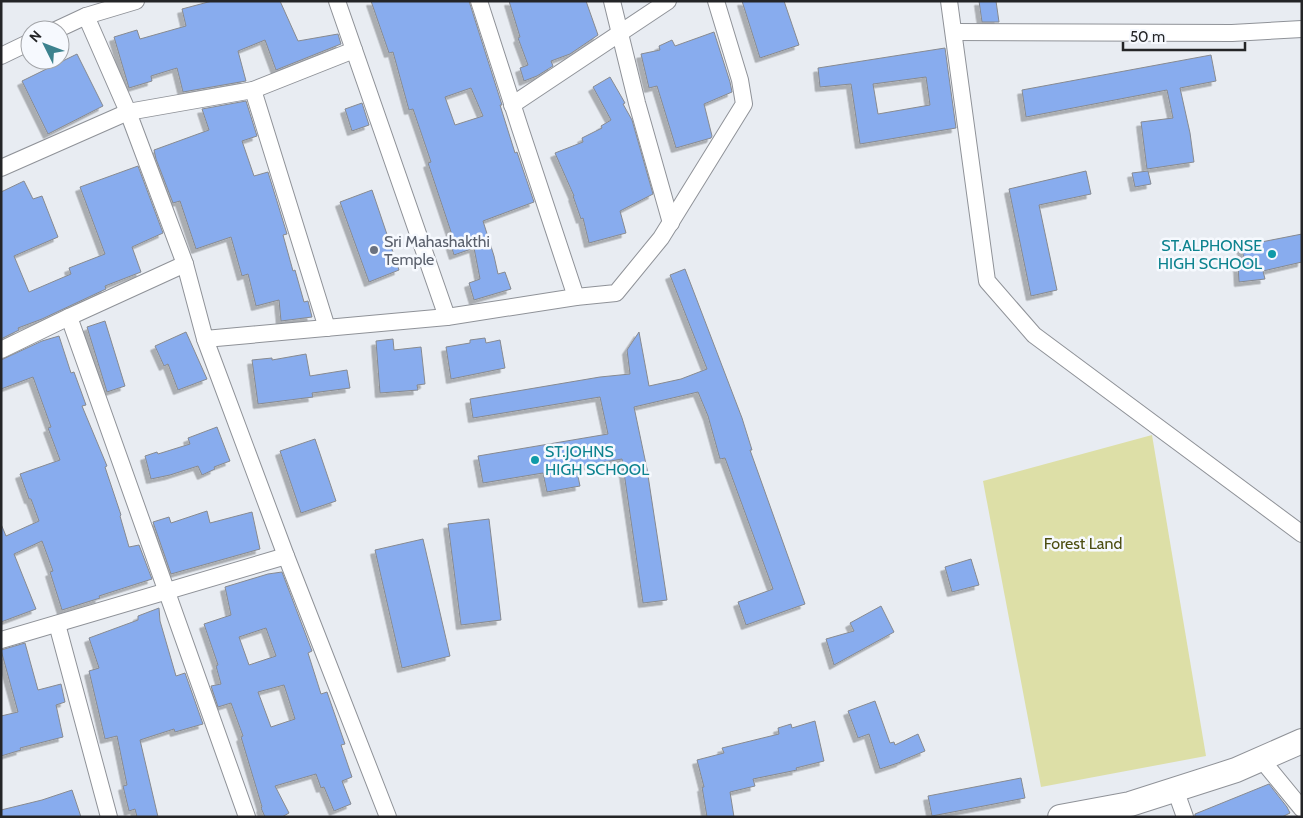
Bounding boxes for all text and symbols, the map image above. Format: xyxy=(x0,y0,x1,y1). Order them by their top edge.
north arrow xyxy=(20,20,70,70)
scale bar xyxy=(1123,20,1246,52)
text: N xyxy=(25,27,45,46)
text: 50 m xyxy=(1130,28,1165,46)
place label: Sri Mahashakthi Temple xyxy=(384,232,490,269)
place label: ST.ALPHONSE HIGH SCHOOL xyxy=(1158,236,1262,273)
marker: Sri Mahashakthi Temple xyxy=(368,244,380,256)
marker: ST.ALPHONSE HIGH SCHOOL xyxy=(1266,248,1278,260)
place label: ST.JOHNS HIGH SCHOOL xyxy=(545,442,649,479)
marker: ST.JOHNS HIGH SCHOOL xyxy=(529,454,541,466)
park label: Forest Land xyxy=(1044,534,1122,553)

